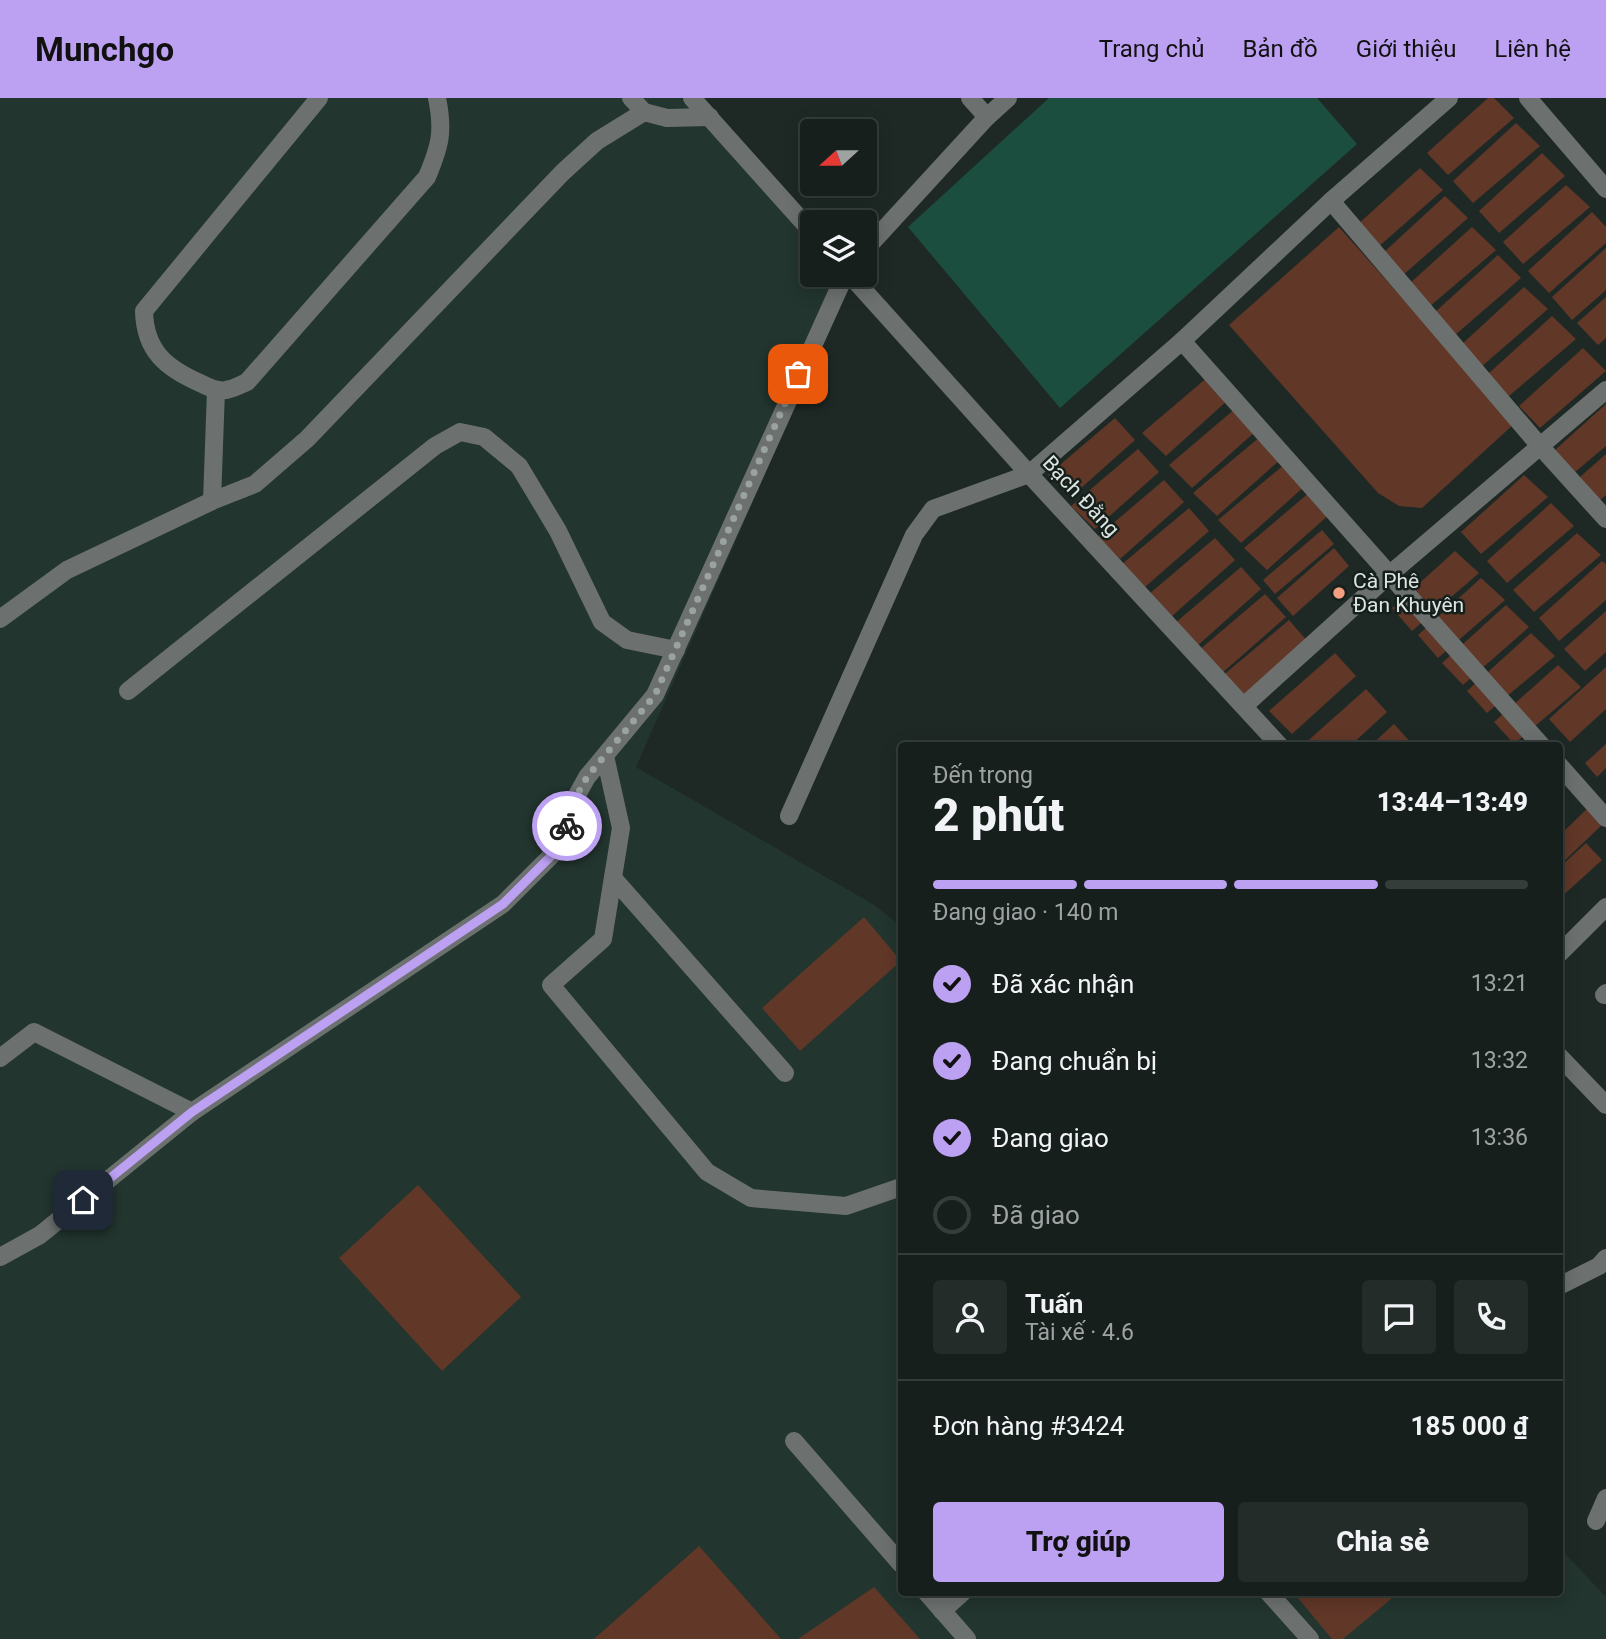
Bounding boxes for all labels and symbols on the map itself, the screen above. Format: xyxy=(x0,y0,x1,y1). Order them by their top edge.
north arrow xyxy=(800,119,877,196)
pin xyxy=(768,344,828,404)
street label: Bạch Đằng xyxy=(1038,451,1124,541)
place label: Cà Phê Đan Khuyên xyxy=(1353,569,1464,617)
marker: Cà Phê Đan Khuyên xyxy=(1331,585,1347,601)
courier xyxy=(532,791,602,861)
pin xyxy=(53,1170,113,1230)

